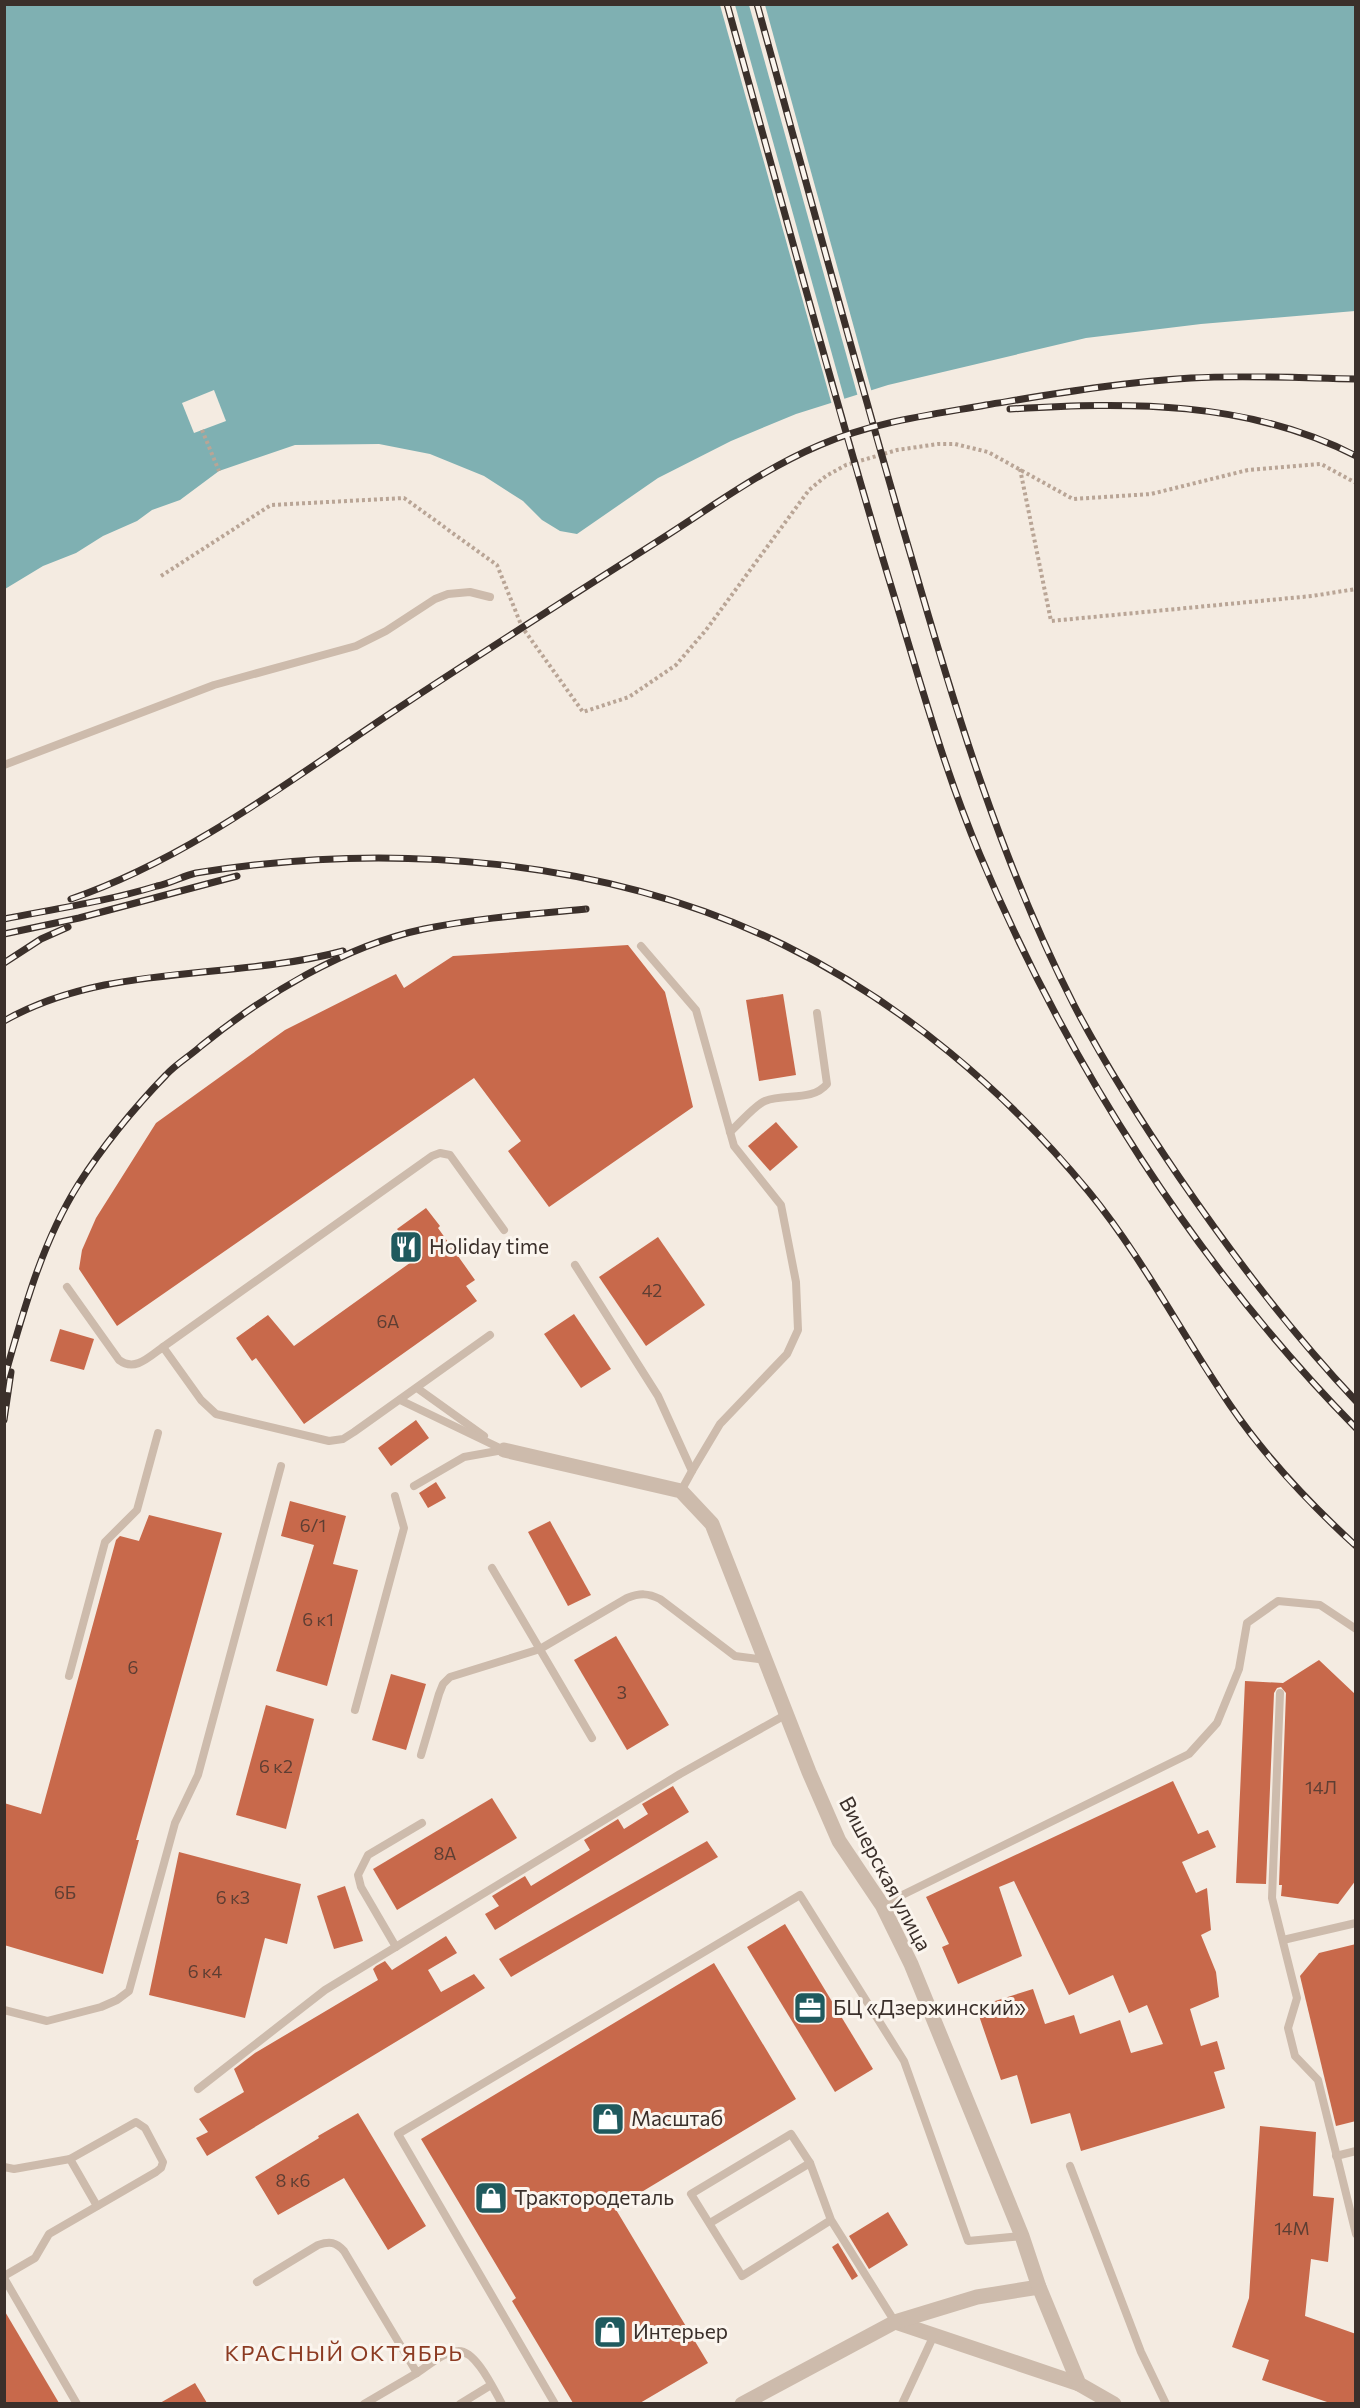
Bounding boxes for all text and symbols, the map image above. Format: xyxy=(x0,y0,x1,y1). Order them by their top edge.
restaurant icon: Holiday time xyxy=(388,1229,424,1265)
place label: Holiday time xyxy=(429,1233,549,1258)
house number: 42 xyxy=(642,1279,662,1301)
house number: 6А xyxy=(377,1310,399,1332)
house number: 6/1 xyxy=(300,1514,326,1536)
house number: 6 к1 xyxy=(302,1608,334,1630)
house number: 6 xyxy=(128,1656,138,1678)
house number: 3 xyxy=(617,1681,627,1703)
house number: 6 к2 xyxy=(259,1755,293,1777)
house number: 14Л xyxy=(1305,1776,1337,1798)
street label: Вишерская улица xyxy=(835,1792,938,1955)
house number: 8А xyxy=(434,1842,456,1864)
house number: 6Б xyxy=(54,1881,76,1903)
house number: 6 к3 xyxy=(216,1886,250,1908)
house number: 6 к4 xyxy=(188,1960,222,1982)
office icon: БЦ «Дзержинский» xyxy=(792,1990,828,2026)
place label: БЦ «Дзержинский» xyxy=(833,1994,1026,2019)
shop icon: Масштаб xyxy=(590,2101,626,2137)
place label: Масштаб xyxy=(631,2105,723,2130)
house number: 8 к6 xyxy=(276,2169,310,2191)
shop icon: Трактородеталь xyxy=(473,2180,509,2216)
place label: Трактородеталь xyxy=(514,2184,674,2209)
house number: 14М xyxy=(1274,2217,1310,2239)
shop icon: Интерьер xyxy=(592,2314,628,2350)
place label: Интерьер xyxy=(633,2318,728,2343)
district label: КРАСНЫЙ ОКТЯБРЬ xyxy=(224,2339,464,2366)

